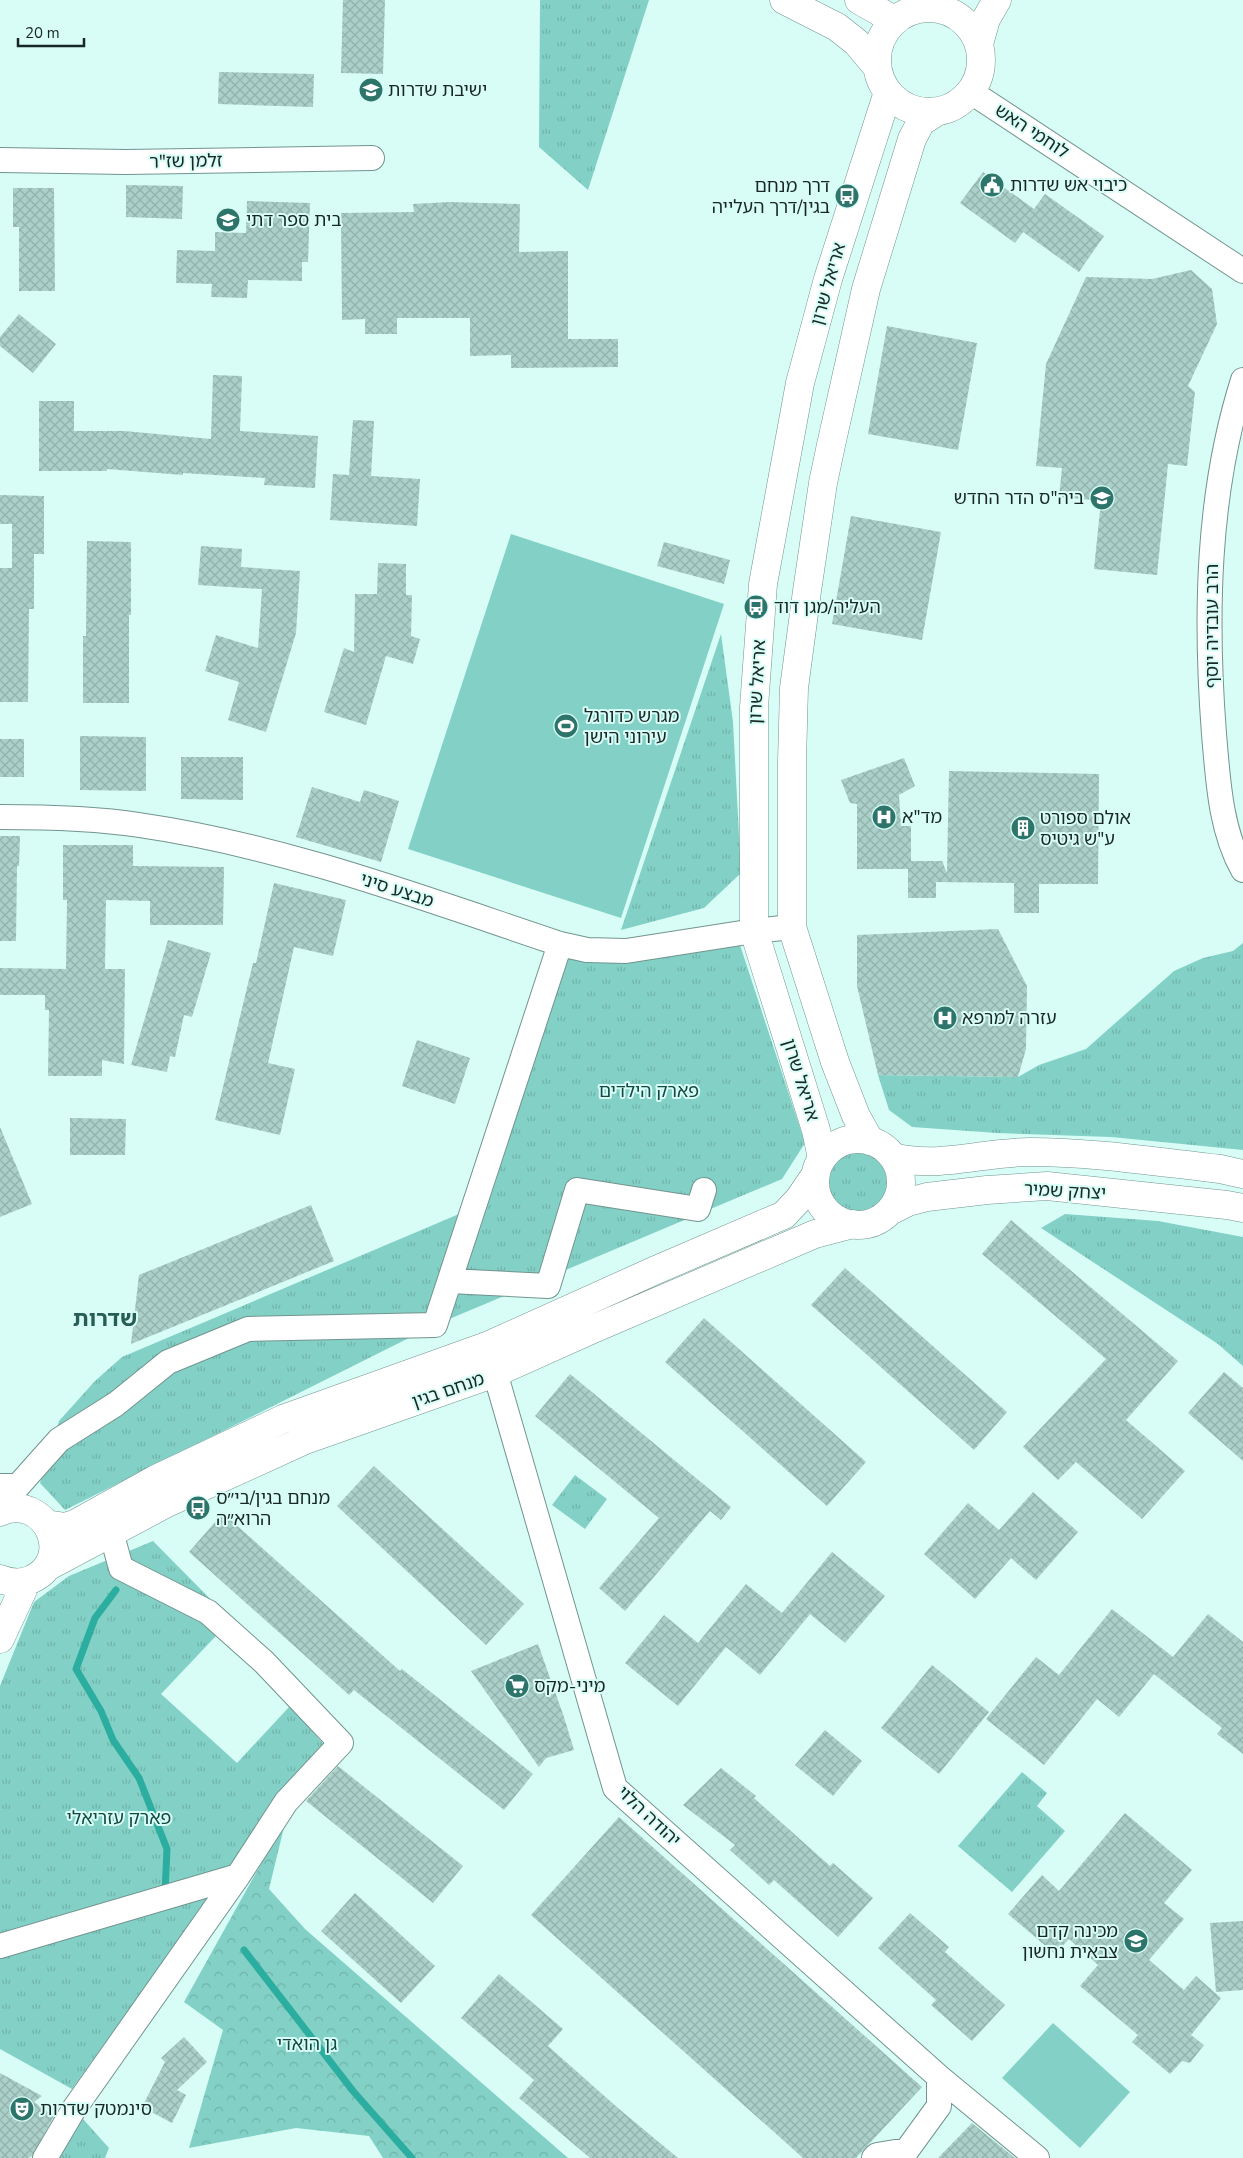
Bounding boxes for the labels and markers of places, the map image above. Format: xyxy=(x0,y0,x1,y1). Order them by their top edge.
school or university icon: ישיבת שדרות xyxy=(358,77,384,103)
place label: ישיבת שדרות xyxy=(388,78,487,102)
public building icon: כיבוי אש שדרות xyxy=(979,172,1005,198)
place label: כיבוי אש שדרות xyxy=(1010,173,1127,197)
place label: דרך מנחם בגין/דרך העלייה xyxy=(712,174,830,219)
bus stop icon: דרך מנחם בגין/דרך העלייה xyxy=(834,183,860,209)
school or university icon: בית ספר דתי xyxy=(215,207,241,233)
place label: בית ספר דתי xyxy=(246,208,342,232)
school or university icon: ביה"ס הדר החדש xyxy=(1089,485,1115,511)
place label: ביה"ס הדר החדש xyxy=(954,486,1084,510)
bus stop icon: העליה/מגן דוד xyxy=(743,594,769,620)
place label: העליה/מגן דוד xyxy=(774,595,881,619)
place label: מגרש כדורגל עירוני הישן xyxy=(584,704,679,749)
sports icon: מגרש כדורגל עירוני הישן xyxy=(553,713,579,739)
hospital icon: מד"א xyxy=(871,804,897,830)
place label: מד"א xyxy=(902,805,942,829)
place label: אולם ספורט ע"ש גיטיס xyxy=(1040,806,1131,851)
building icon: אולם ספורט ע"ש גיטיס xyxy=(1010,815,1036,841)
hospital icon: עזרה למרפא xyxy=(932,1005,958,1031)
place label: עזרה למרפא xyxy=(962,1006,1057,1030)
place label: מנחם בגין/בי״ס הרוא״ה xyxy=(216,1486,330,1531)
bus stop icon: מנחם בגין/בי״ס הרוא״ה xyxy=(185,1495,211,1521)
supermarket icon: מיני-מקס xyxy=(504,1673,530,1699)
place label: מיני-מקס xyxy=(534,1674,606,1698)
place label: מכינה קדם צבאית נחשון xyxy=(1022,1919,1118,1964)
school or university icon: מכינה קדם צבאית נחשון xyxy=(1123,1928,1149,1954)
theatre icon: סינמטק שדרות xyxy=(9,2096,35,2122)
place label: סינמטק שדרות xyxy=(40,2097,152,2121)

